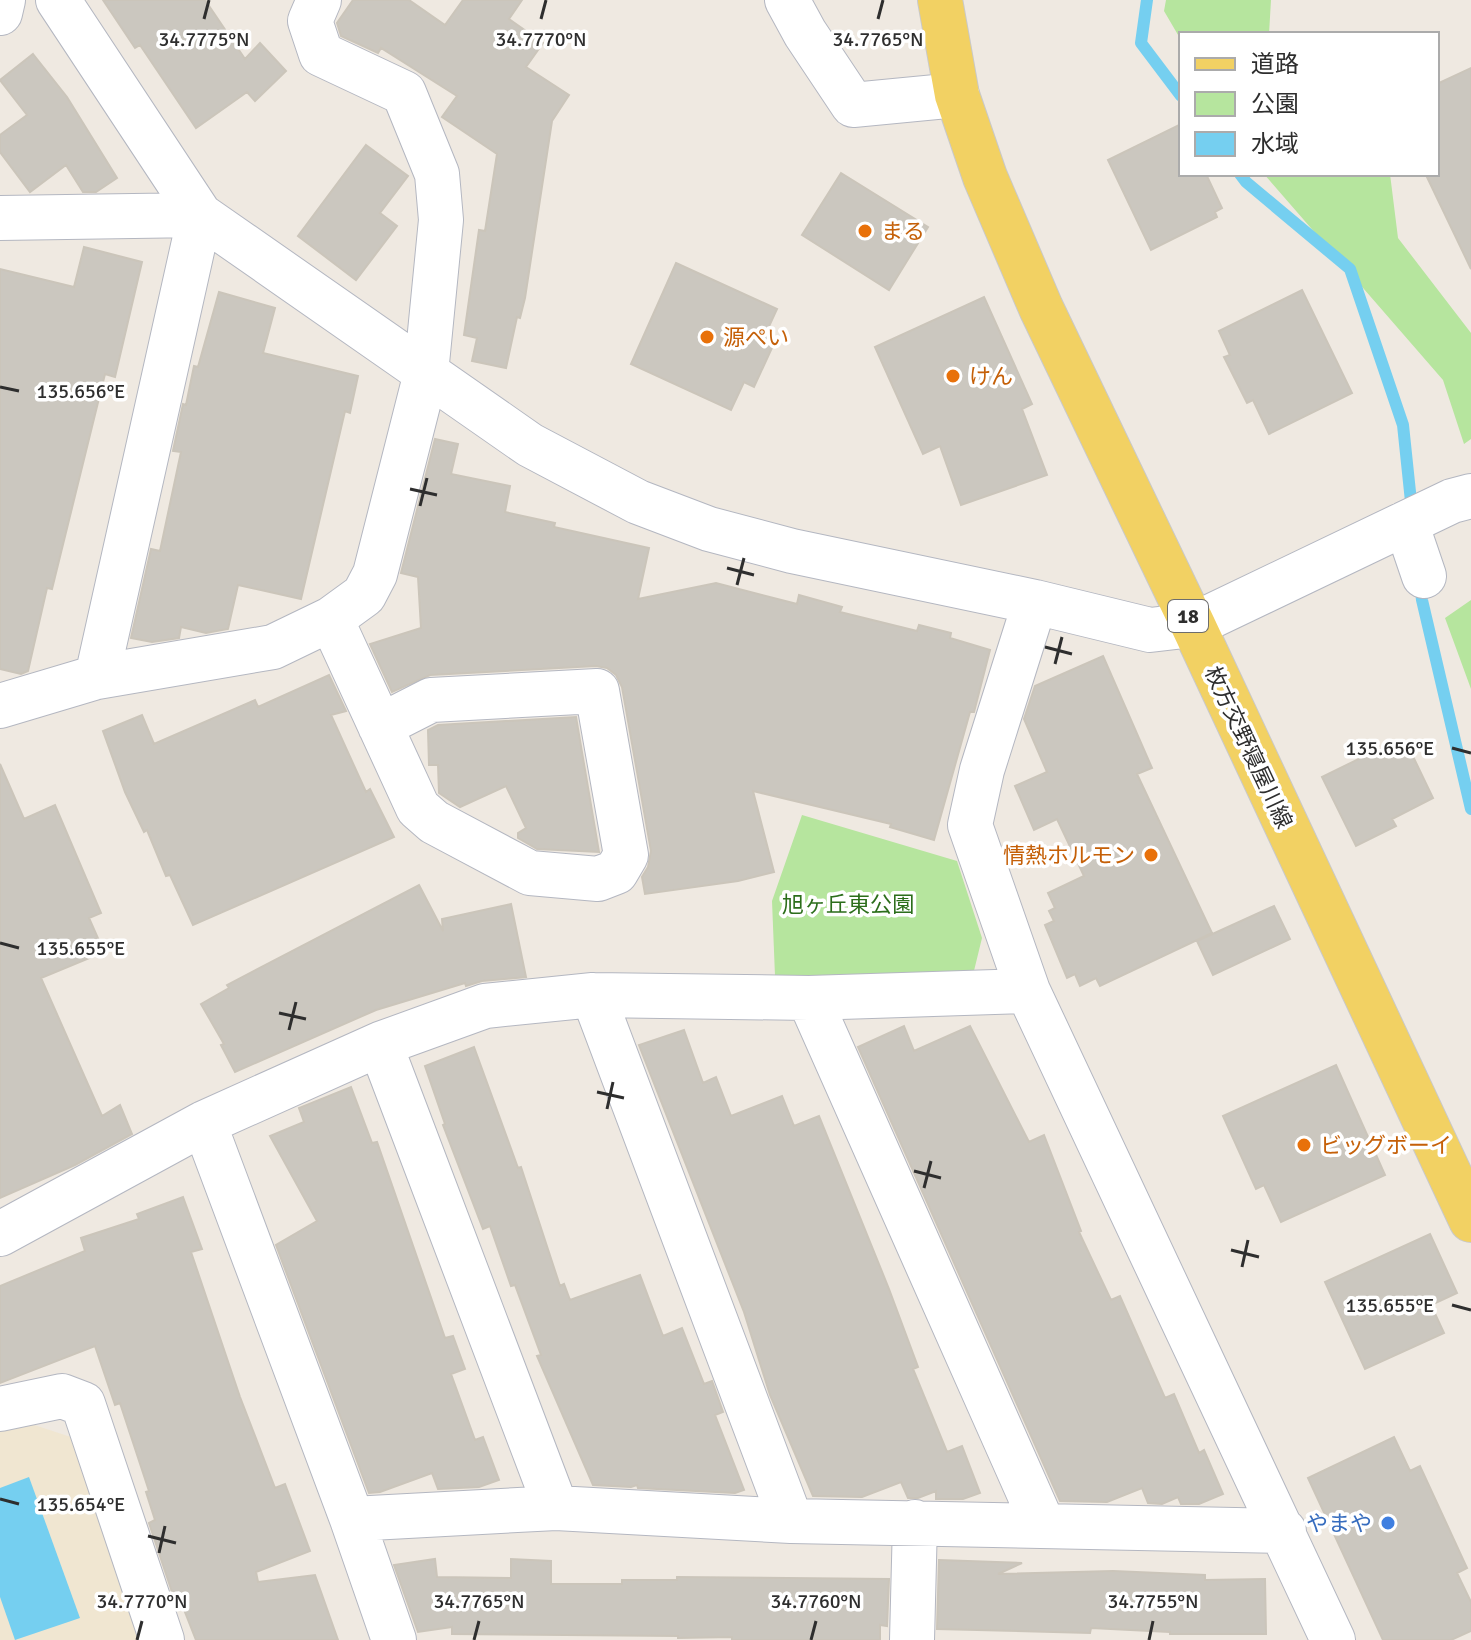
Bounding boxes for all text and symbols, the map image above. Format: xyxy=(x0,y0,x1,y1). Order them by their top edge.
text: 34.7775°N xyxy=(158,27,250,52)
text: 34.7770°N xyxy=(495,27,587,52)
text: 34.7765°N xyxy=(832,27,924,52)
legend xyxy=(1179,32,1439,176)
text: 道路 xyxy=(1251,49,1299,79)
text: 公園 xyxy=(1251,89,1299,119)
text: 水域 xyxy=(1251,129,1299,159)
place label: まる xyxy=(881,218,925,245)
marker: まる xyxy=(856,222,874,240)
place label: 源ぺい xyxy=(723,324,789,351)
marker: 源ぺい xyxy=(698,328,716,346)
place label: けん xyxy=(969,363,1013,390)
marker: けん xyxy=(944,367,962,385)
text: 135.656°E xyxy=(37,379,125,404)
road number: 18 xyxy=(1168,600,1208,632)
street label: 枚方交野寝屋川線 xyxy=(1199,662,1298,833)
text: 135.656°E xyxy=(1346,736,1434,761)
place label: 情熱ホルモン xyxy=(1003,842,1135,869)
marker: 情熱ホルモン xyxy=(1142,846,1160,864)
park label: 旭ヶ丘東公園 xyxy=(782,891,914,918)
text: 135.655°E xyxy=(37,936,125,961)
place label: ビッグボーイ xyxy=(1320,1132,1452,1159)
marker: ビッグボーイ xyxy=(1295,1136,1313,1154)
text: 135.655°E xyxy=(1346,1293,1434,1318)
text: 135.654°E xyxy=(37,1492,125,1517)
place label: やまや xyxy=(1306,1510,1372,1537)
marker: やまや xyxy=(1379,1514,1397,1532)
text: 34.7770°N xyxy=(96,1589,188,1614)
text: 34.7765°N xyxy=(433,1589,525,1614)
text: 34.7760°N xyxy=(770,1589,862,1614)
text: 34.7755°N xyxy=(1107,1589,1199,1614)

